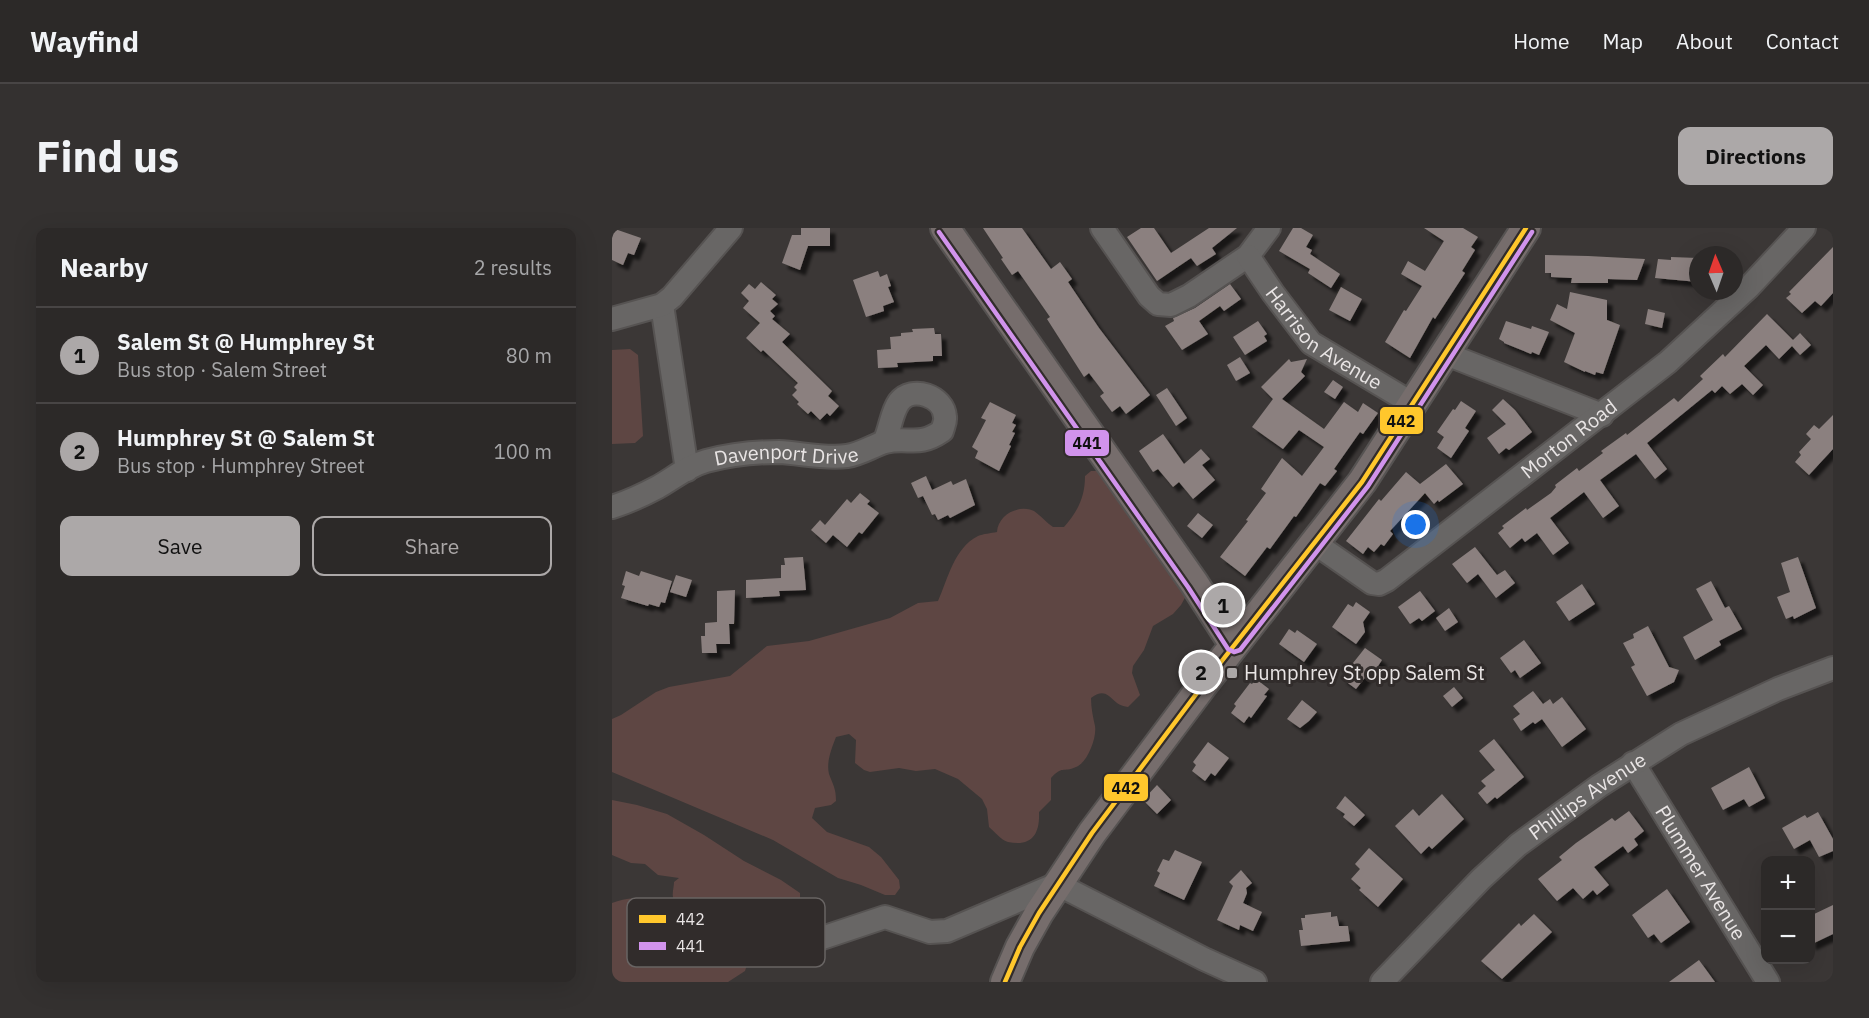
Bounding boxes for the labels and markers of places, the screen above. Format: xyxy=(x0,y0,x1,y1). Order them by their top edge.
pin: 1 xyxy=(1204,582,1242,628)
pin: 2 xyxy=(1182,650,1220,694)
place label: Humphrey St opp Salem St xyxy=(1244,659,1485,686)
marker: Humphrey St opp Salem St xyxy=(1225,666,1239,680)

